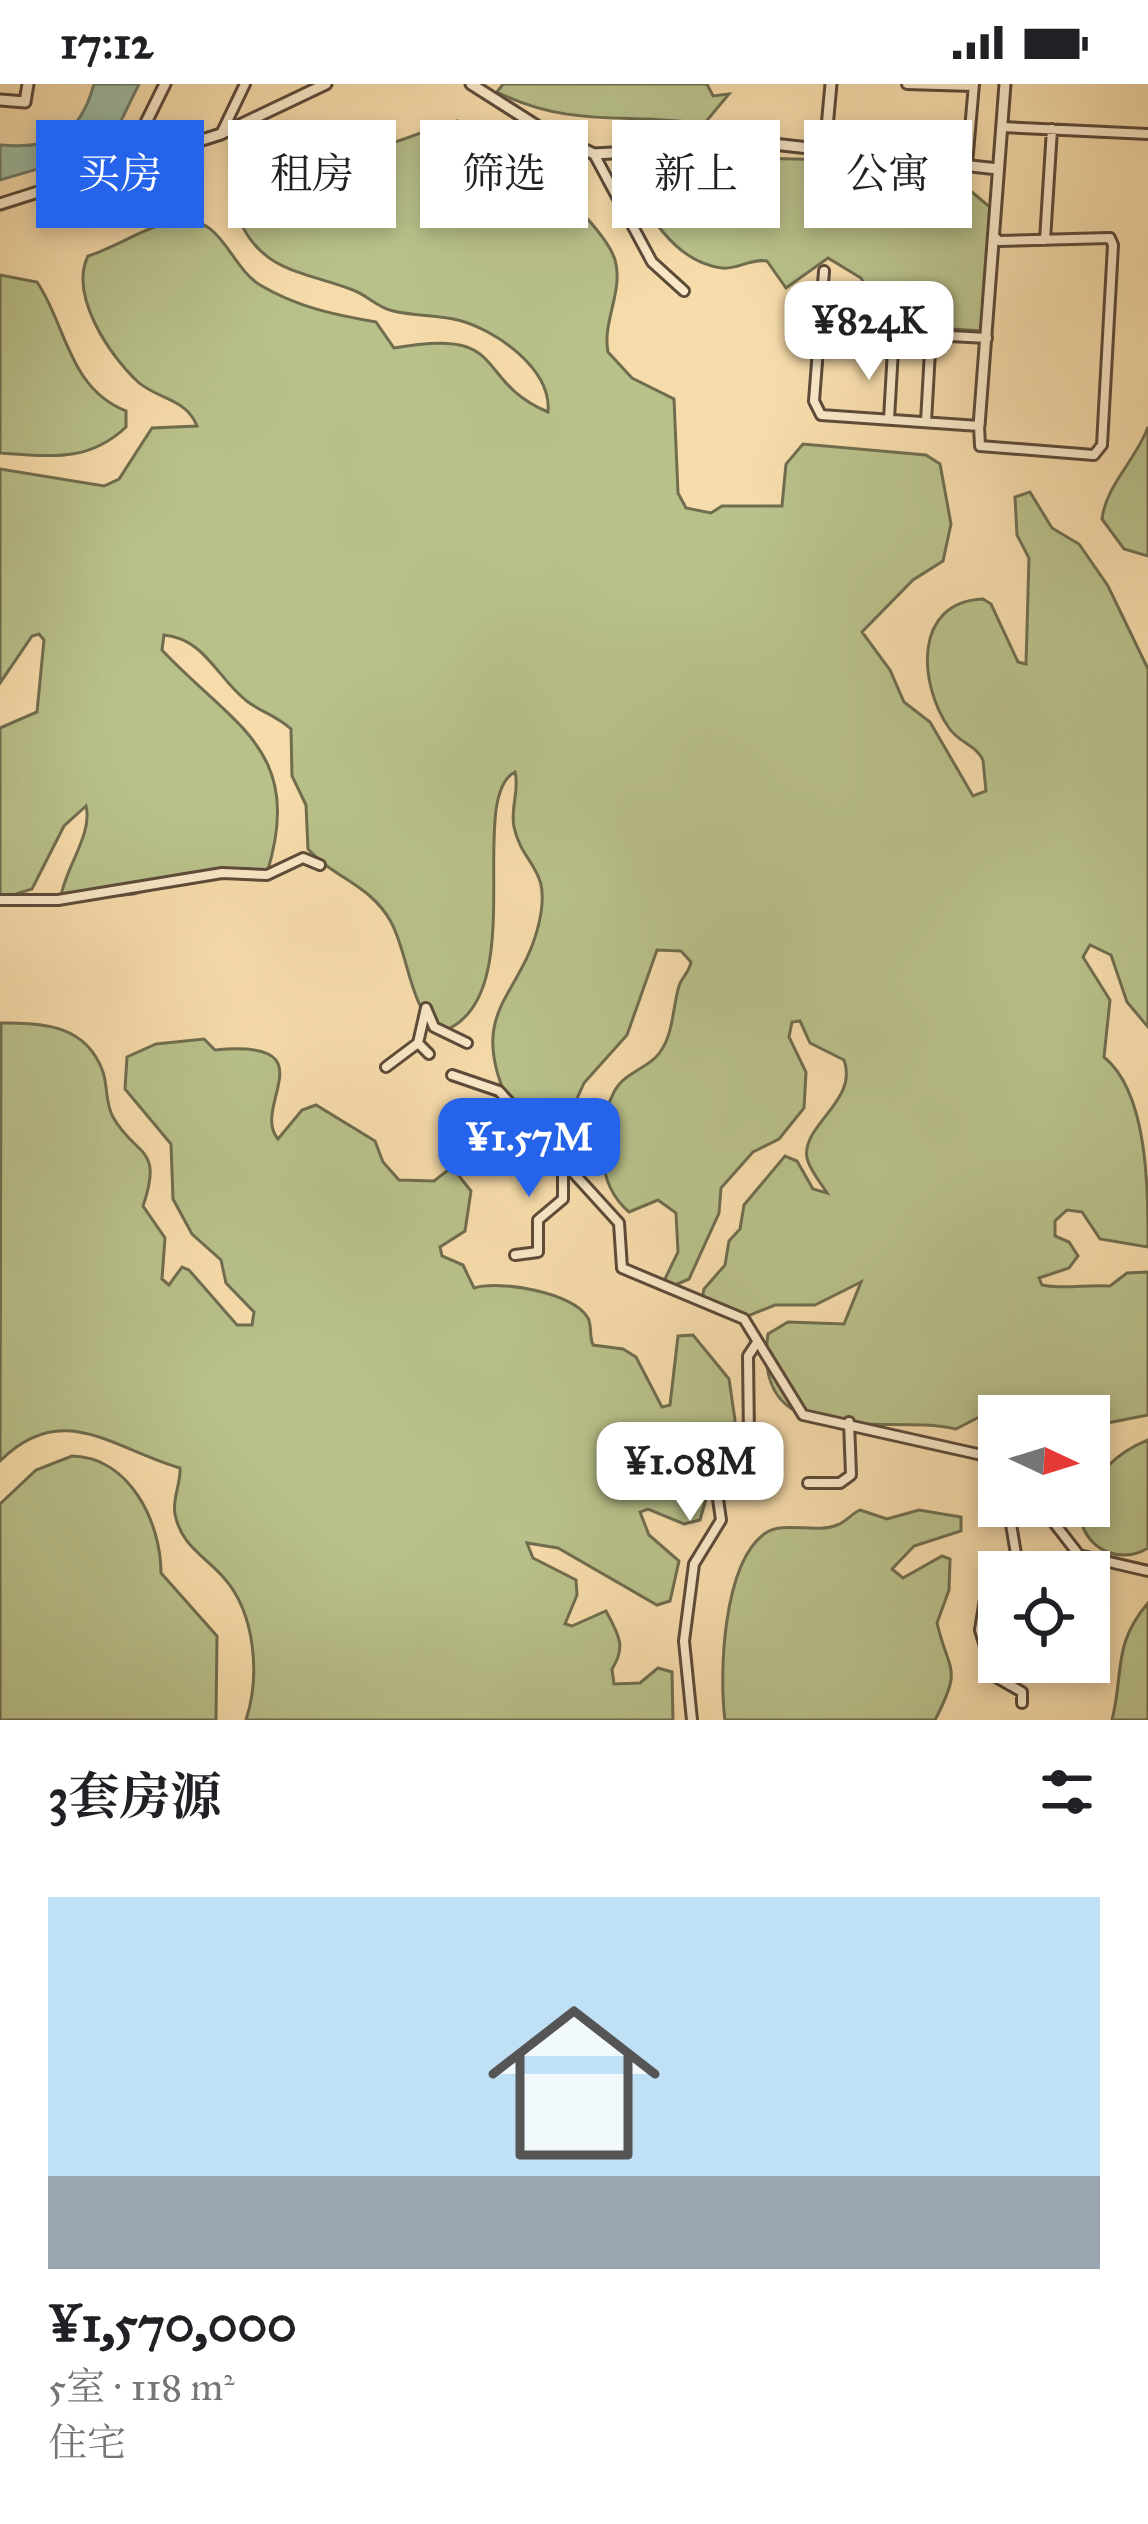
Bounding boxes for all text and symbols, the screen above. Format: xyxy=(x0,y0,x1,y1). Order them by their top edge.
text: 17:12 xyxy=(60,15,153,70)
chip: 买房 xyxy=(36,120,204,228)
chip: 租房 xyxy=(228,120,396,228)
chip: 筛选 xyxy=(420,120,588,228)
chip: 新上 xyxy=(612,120,780,228)
chip: 公寓 xyxy=(804,120,972,228)
pin: ¥824K xyxy=(785,281,953,383)
text: ¥824K xyxy=(812,296,926,344)
pin: ¥1.57M xyxy=(431,1098,627,1200)
text: ¥1.57M xyxy=(465,1113,593,1161)
north arrow xyxy=(978,1395,1110,1527)
map controls xyxy=(978,1395,1110,1683)
pin: ¥1.08M xyxy=(592,1422,788,1524)
text: ¥1.08M xyxy=(624,1437,756,1485)
button: locate xyxy=(978,1551,1110,1683)
icon: filters xyxy=(1034,1759,1100,1825)
text: 3套房源 xyxy=(48,1766,221,1828)
icon: home xyxy=(466,1975,682,2191)
text: ¥1,570,000 xyxy=(48,2293,297,2355)
text: 5室 · 118 m² xyxy=(48,2363,235,2411)
text: 住宅 xyxy=(48,2419,126,2467)

